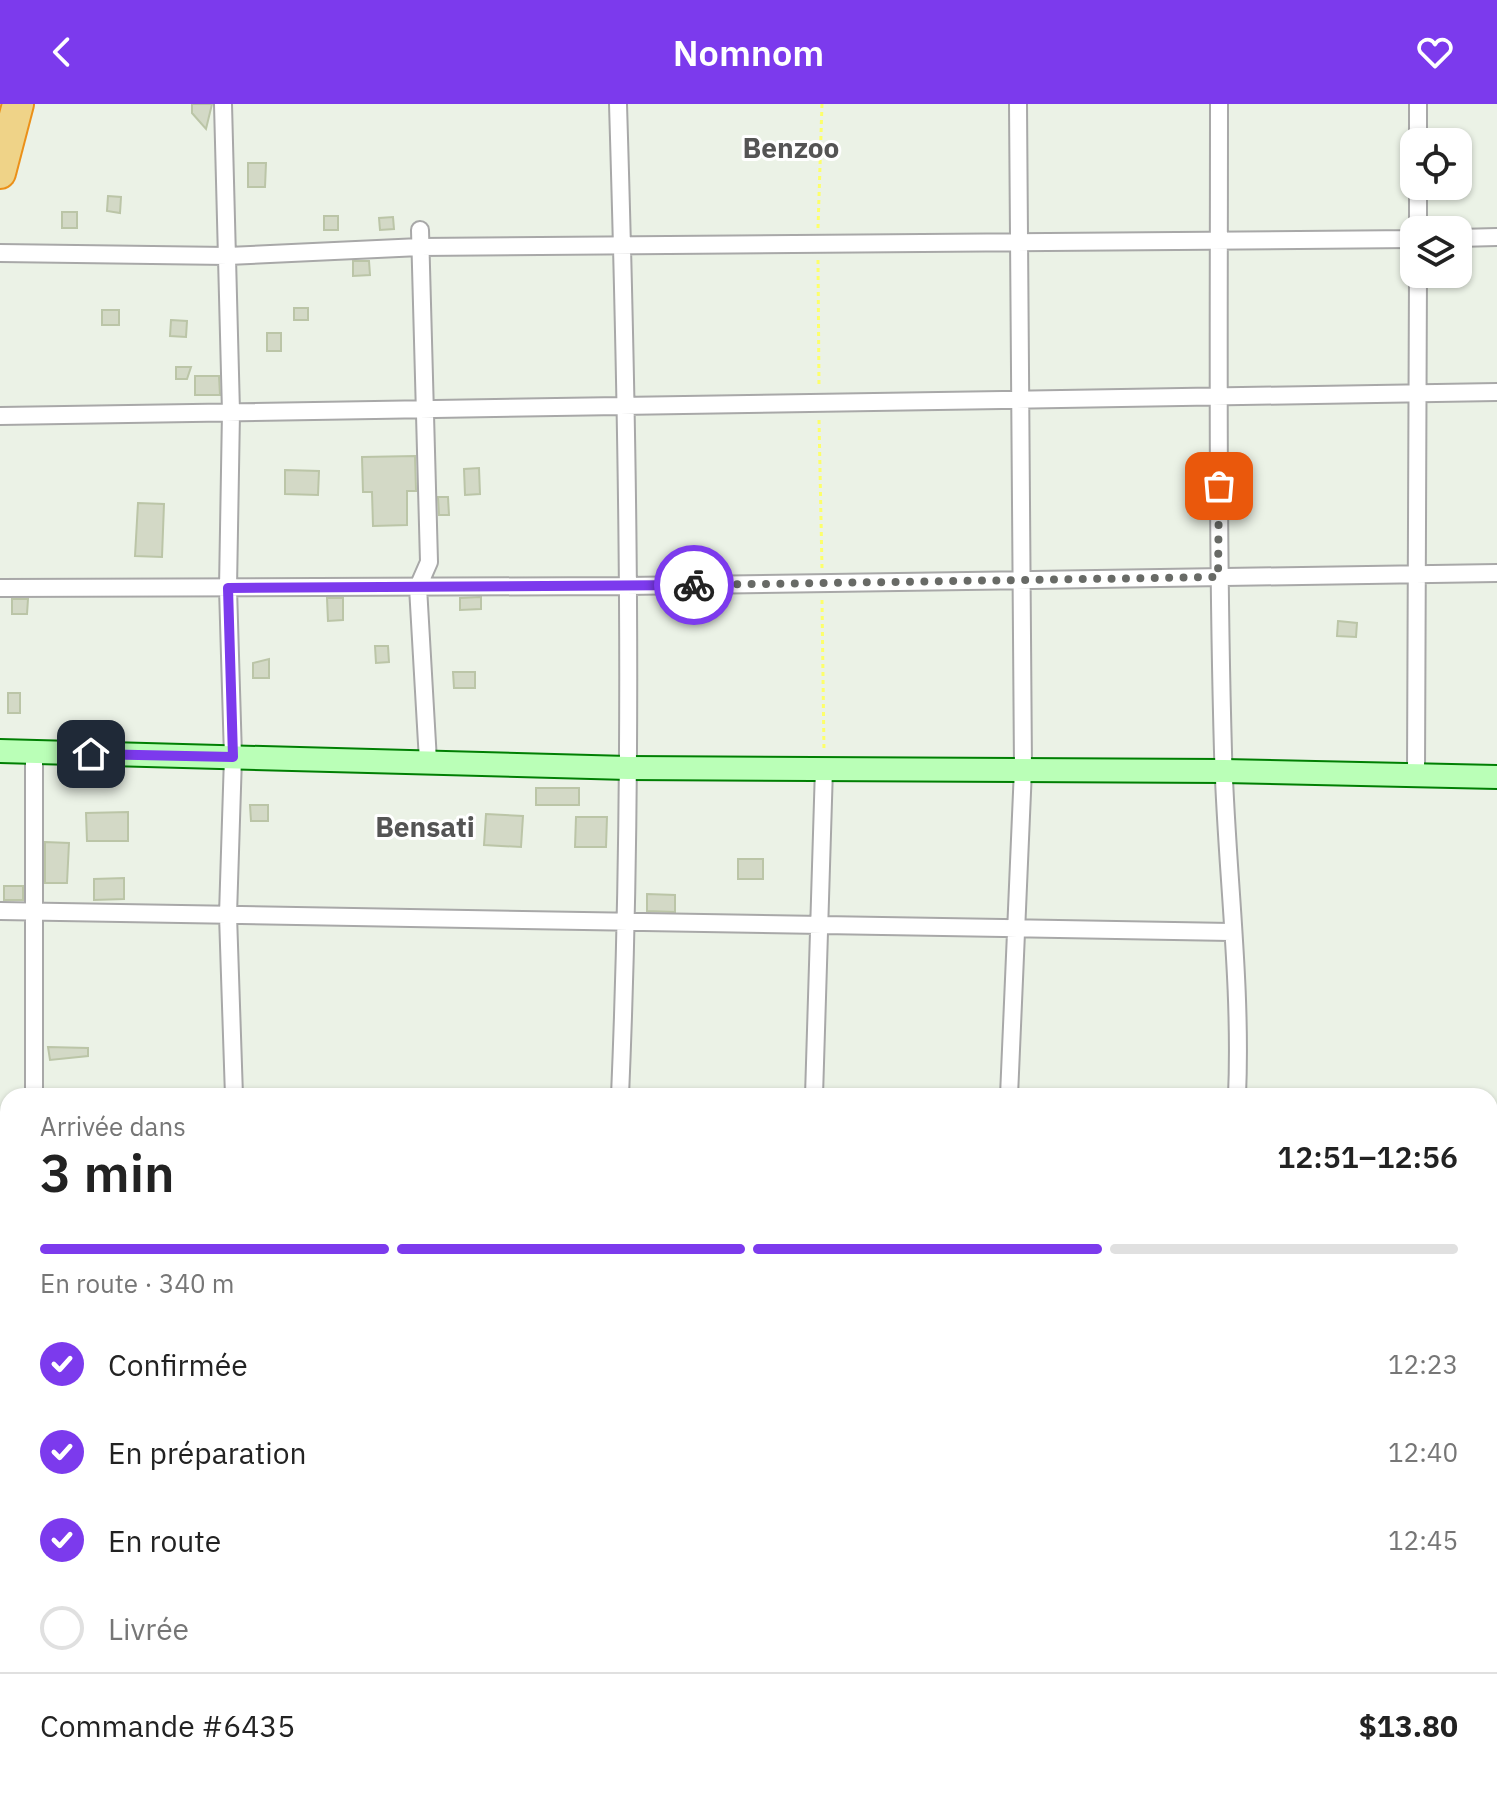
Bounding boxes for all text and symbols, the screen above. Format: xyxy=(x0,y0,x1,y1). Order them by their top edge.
text: Nomnom xyxy=(673,29,824,76)
icon: back xyxy=(40,30,84,74)
icon: heart xyxy=(1413,30,1457,74)
map controls xyxy=(1400,128,1472,288)
button: locate xyxy=(1400,128,1472,200)
district label: Benzoo xyxy=(743,129,839,166)
button: layers xyxy=(1400,216,1472,288)
pin xyxy=(1185,452,1253,520)
icon: bag xyxy=(1197,464,1241,508)
courier xyxy=(654,545,734,625)
icon: bike xyxy=(672,563,716,607)
pin xyxy=(57,720,125,788)
icon: home xyxy=(69,732,113,776)
district label: Bensati xyxy=(375,808,475,845)
text: Arrivée dans xyxy=(40,1109,186,1143)
text: 12:51–12:56 xyxy=(1277,1137,1458,1176)
text: 3 min xyxy=(40,1139,175,1206)
text: En route · 340 m xyxy=(40,1266,234,1300)
icon: check xyxy=(40,1342,84,1386)
text: Confirmée xyxy=(108,1345,248,1384)
text: 12:23 xyxy=(1388,1347,1458,1381)
icon: check xyxy=(40,1430,84,1474)
text: En préparation xyxy=(108,1433,307,1472)
text: 12:40 xyxy=(1388,1435,1458,1469)
icon: check xyxy=(40,1518,84,1562)
text: En route xyxy=(108,1521,221,1560)
text: 12:45 xyxy=(1388,1523,1458,1557)
text: Livrée xyxy=(108,1609,189,1648)
text: Commande #6435 xyxy=(40,1706,295,1745)
text: $13.80 xyxy=(1359,1706,1458,1745)

